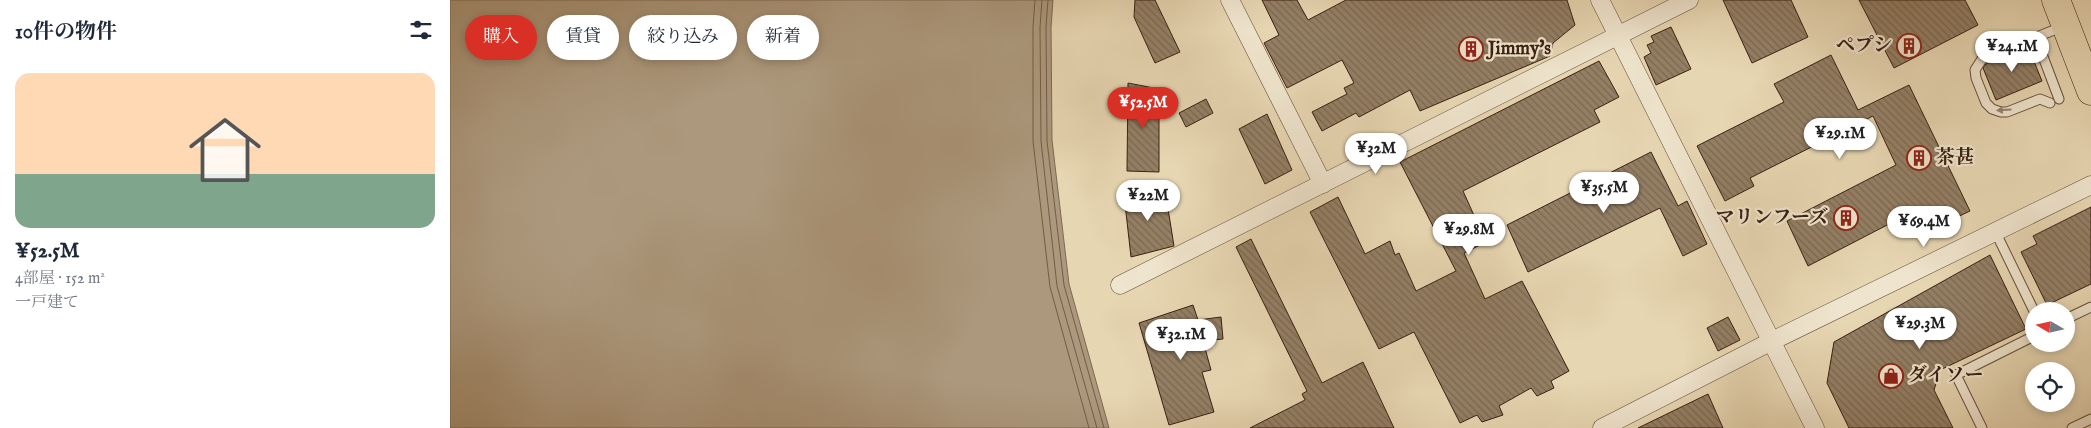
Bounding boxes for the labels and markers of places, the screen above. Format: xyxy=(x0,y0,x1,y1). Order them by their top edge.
pin: ¥24.1M xyxy=(1971,30,2053,73)
building icon: ペプシ xyxy=(1896,33,1922,59)
place label: ペプシ xyxy=(1836,34,1892,58)
building icon: Jimmy's xyxy=(1458,36,1484,62)
place label: Jimmy's xyxy=(1485,37,1551,61)
pin: ¥52.5M xyxy=(1102,86,1184,129)
pin: ¥29.1M xyxy=(1799,118,1881,160)
pin: ¥32M xyxy=(1346,132,1406,175)
building icon: 茶甚 xyxy=(1906,145,1932,171)
place label: 茶甚 xyxy=(1936,146,1974,170)
pin: ¥35.5M xyxy=(1563,172,1645,214)
pin: ¥22M xyxy=(1118,180,1178,222)
building icon: マリンフーズ xyxy=(1833,205,1859,231)
place label: マリンフーズ xyxy=(1716,206,1828,230)
pin: ¥69.4M xyxy=(1883,206,1965,248)
pin: ¥29.8M xyxy=(1428,214,1510,256)
pin: ¥29.3M xyxy=(1879,308,1961,350)
pin: ¥32.1M xyxy=(1140,318,1222,361)
shop icon: ダイソー xyxy=(1878,363,1904,389)
place label: ダイソー xyxy=(1908,364,1984,388)

